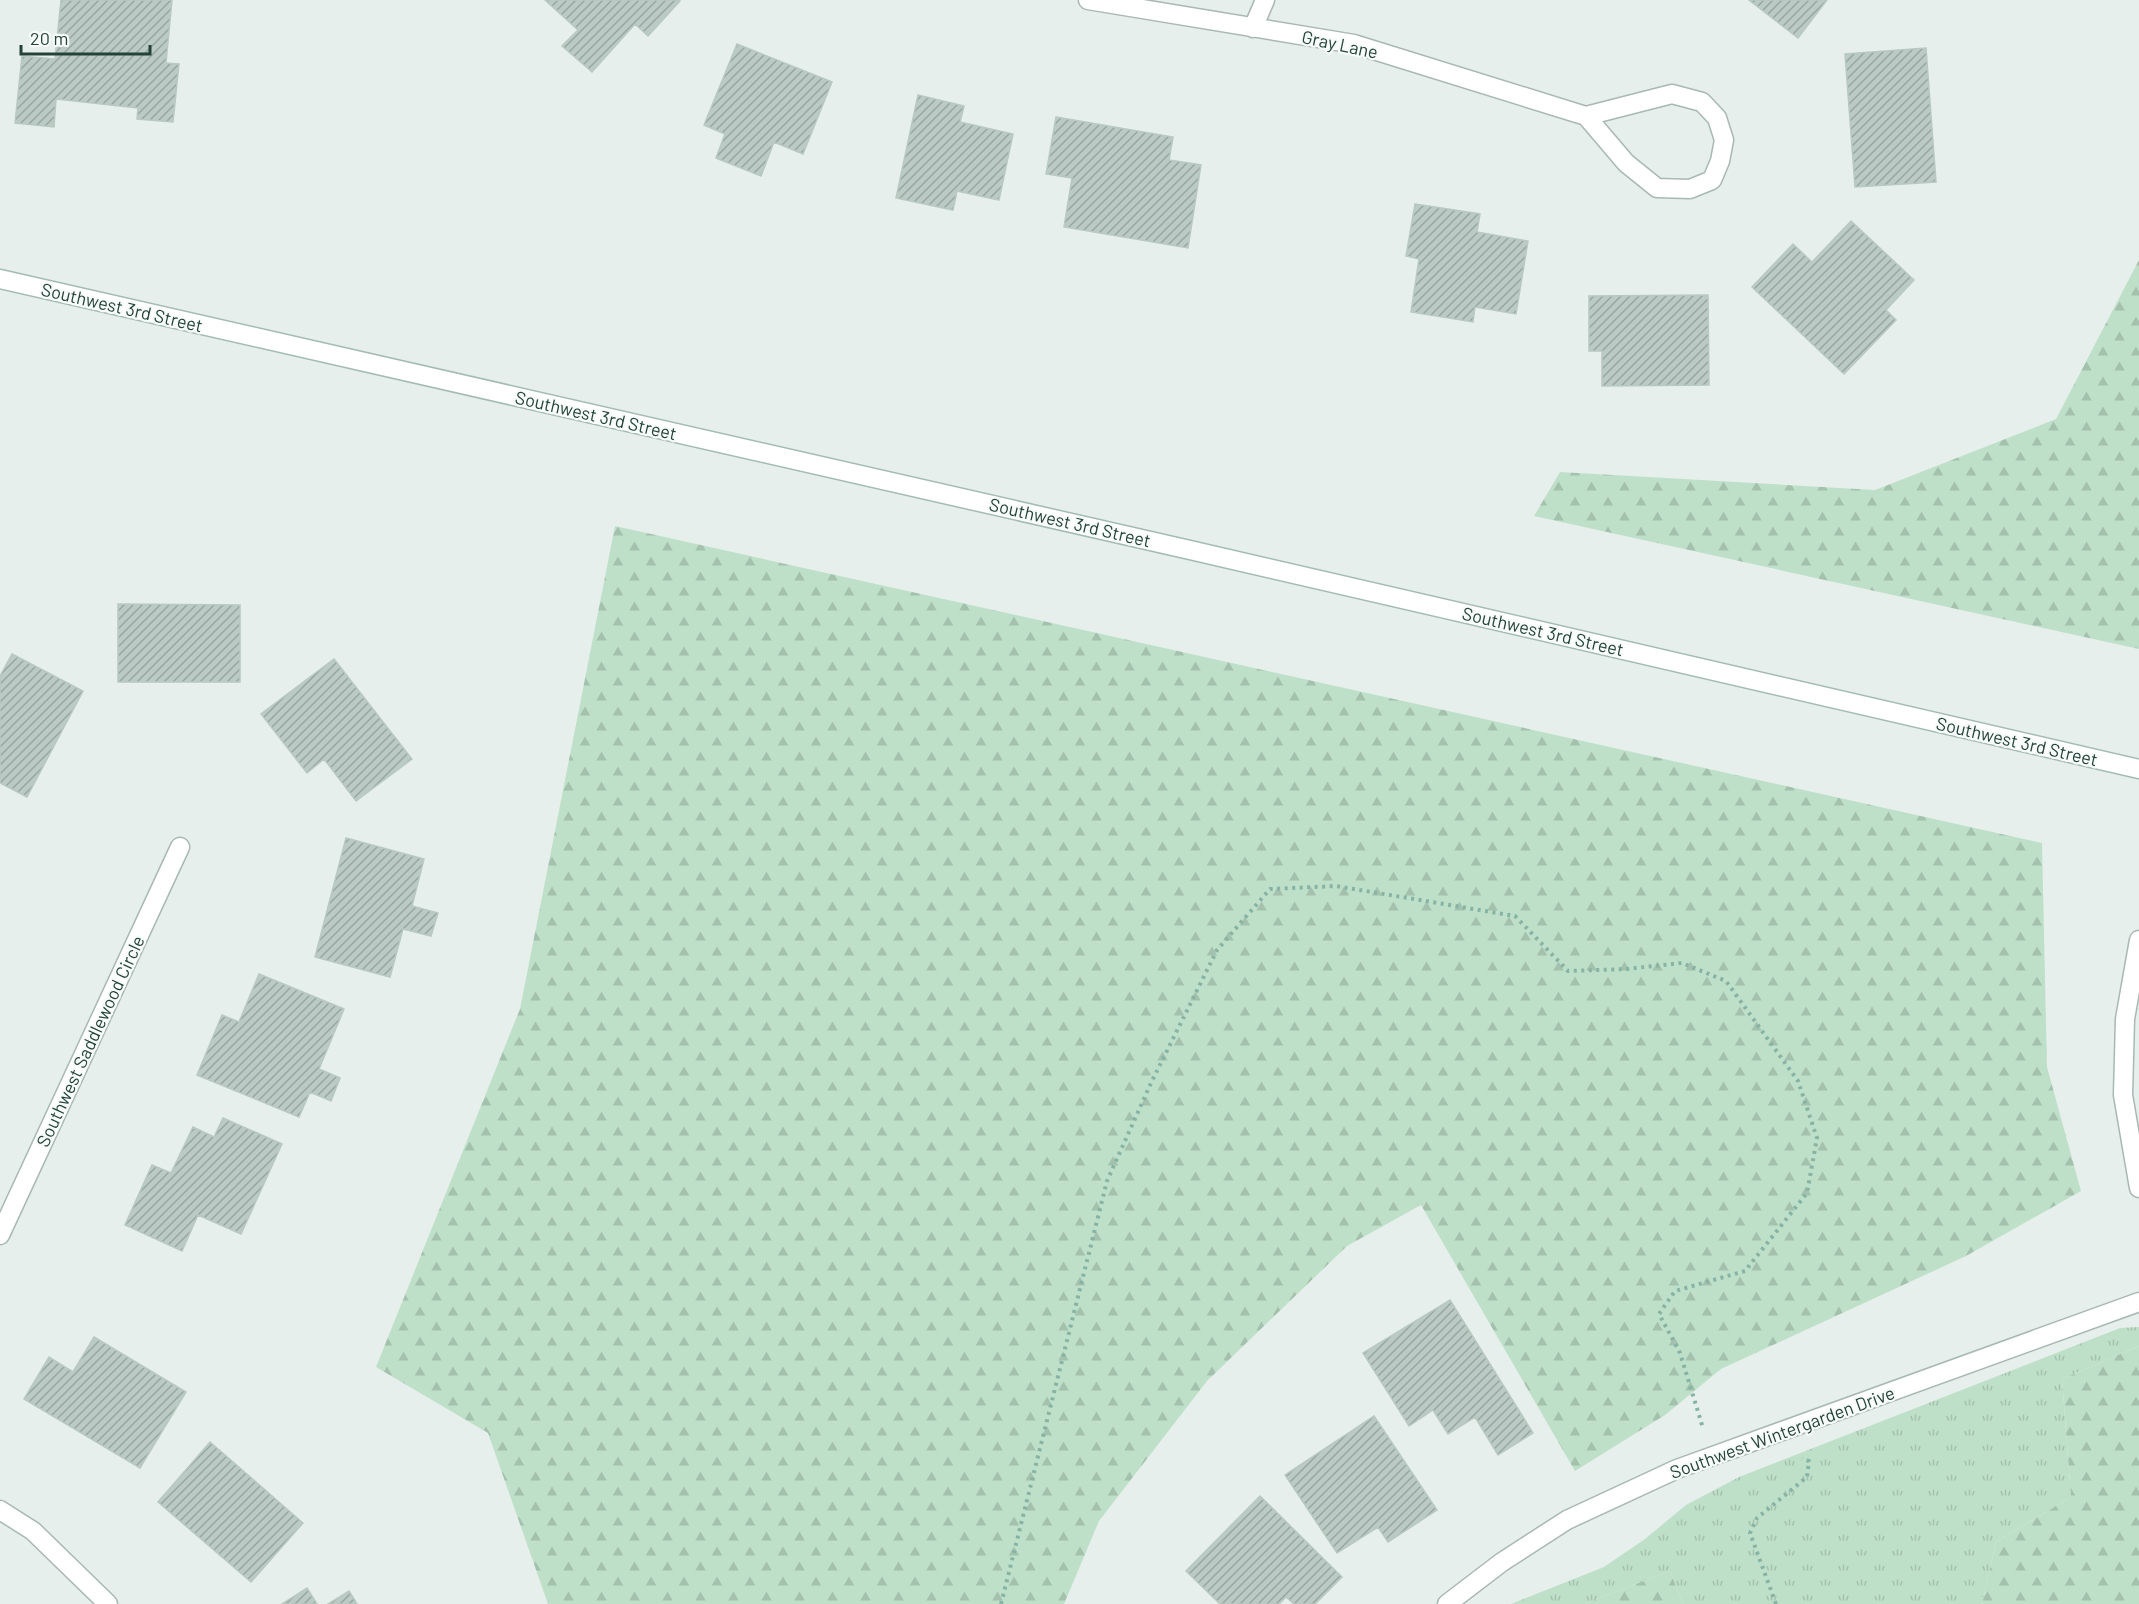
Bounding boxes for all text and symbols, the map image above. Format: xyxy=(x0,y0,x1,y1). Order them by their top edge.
scale bar xyxy=(21,18,150,56)
street label: Gray Lane xyxy=(1300,25,1380,63)
text: 20 m xyxy=(30,27,68,49)
street label: Southwest 3rd Street xyxy=(39,278,205,336)
street label: Southwest 3rd Street xyxy=(513,386,679,444)
street label: Southwest 3rd Street xyxy=(987,493,1153,551)
street label: Southwest 3rd Street xyxy=(1460,602,1626,660)
street label: Southwest 3rd Street xyxy=(1934,712,2100,770)
street label: Southwest Saddlewood Circle xyxy=(31,932,149,1150)
street label: Southwest Wintergarden Drive xyxy=(1667,1381,1897,1483)

